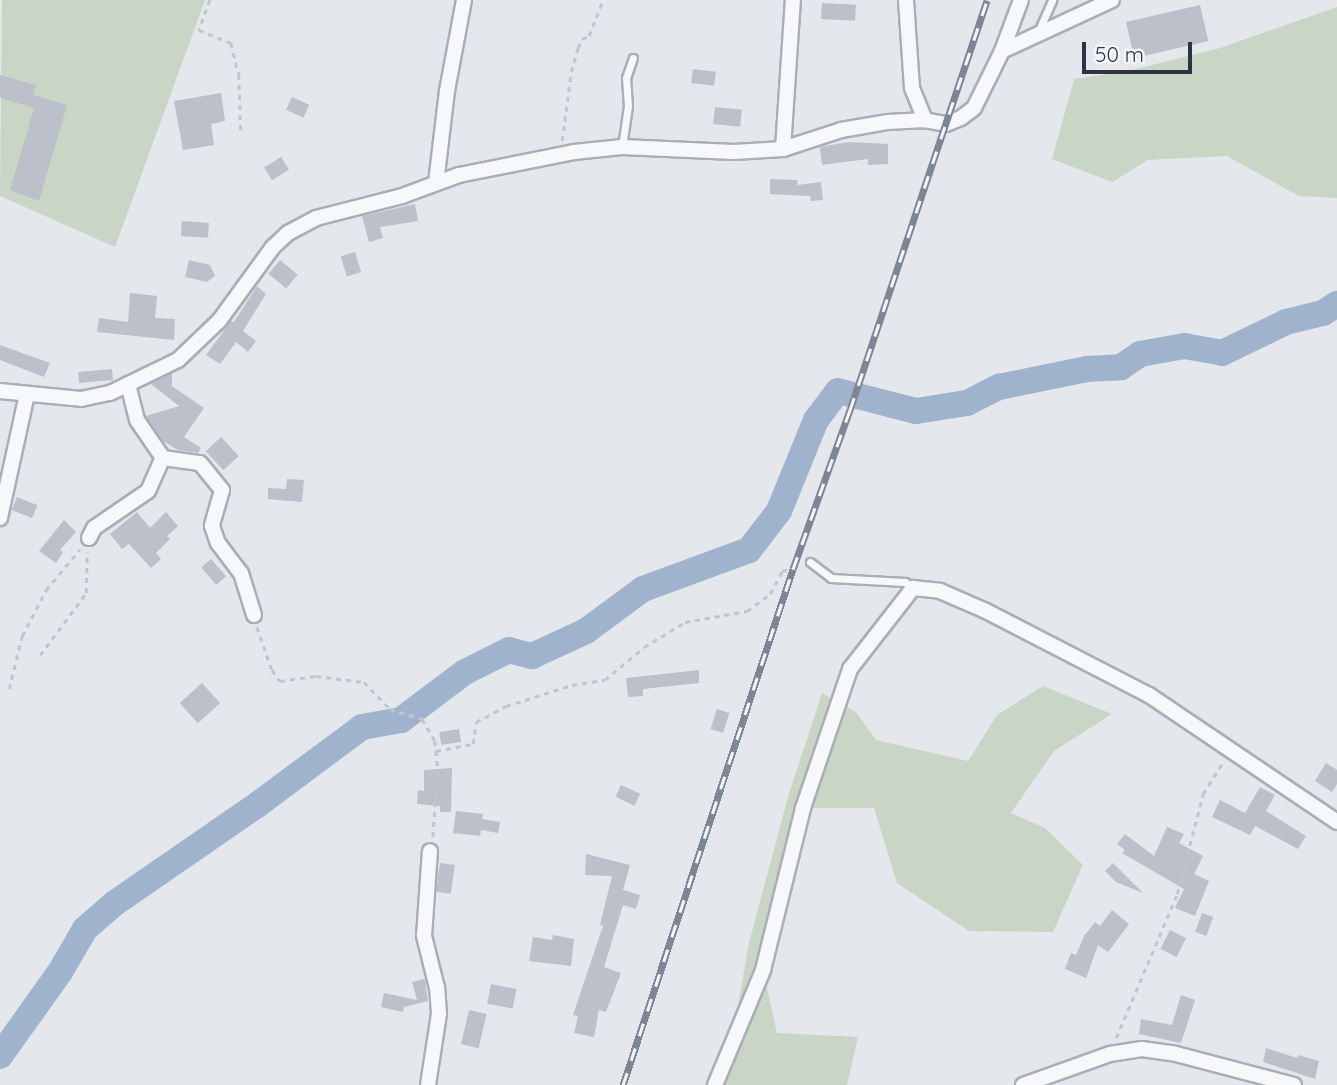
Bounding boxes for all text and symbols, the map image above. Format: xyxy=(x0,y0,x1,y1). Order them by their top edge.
scale bar xyxy=(1085,28,1195,72)
text: 50 m xyxy=(1095,41,1144,67)

